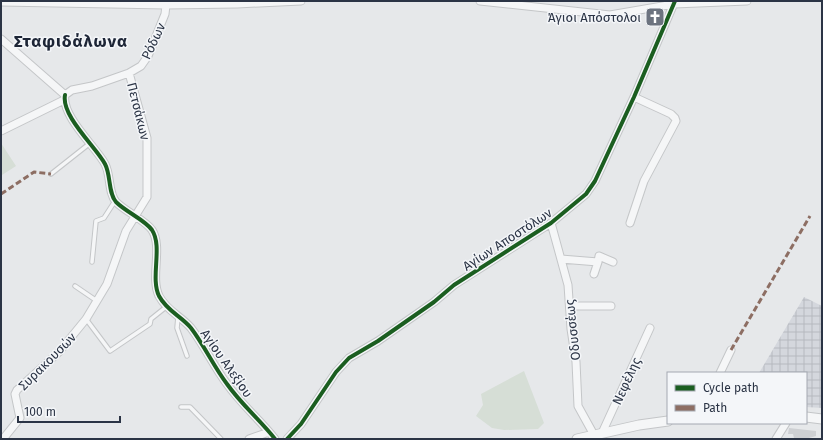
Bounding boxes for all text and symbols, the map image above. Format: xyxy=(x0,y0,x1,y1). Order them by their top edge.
church icon: Άγιοι Απόστολοι xyxy=(644,6,666,28)
place label: Άγιοι Απόστολοι xyxy=(548,10,641,25)
street label: Ρόδων xyxy=(138,20,169,62)
district label: Σταφιδάλωνα xyxy=(14,31,128,52)
street label: Πετσάκων xyxy=(124,81,153,142)
street label: Αγίων Αποστόλων xyxy=(460,205,555,274)
street label: Οδυσσέως xyxy=(562,299,583,361)
street label: Αγίου Αλεξίου xyxy=(197,326,256,401)
street label: Συρακουσών xyxy=(16,329,80,393)
street label: Νεφέλης xyxy=(609,355,644,407)
legend xyxy=(667,372,807,424)
text: Cycle path xyxy=(703,381,759,395)
scale bar xyxy=(18,398,120,424)
text: Path xyxy=(703,401,727,415)
text: 100 m xyxy=(24,405,56,419)

